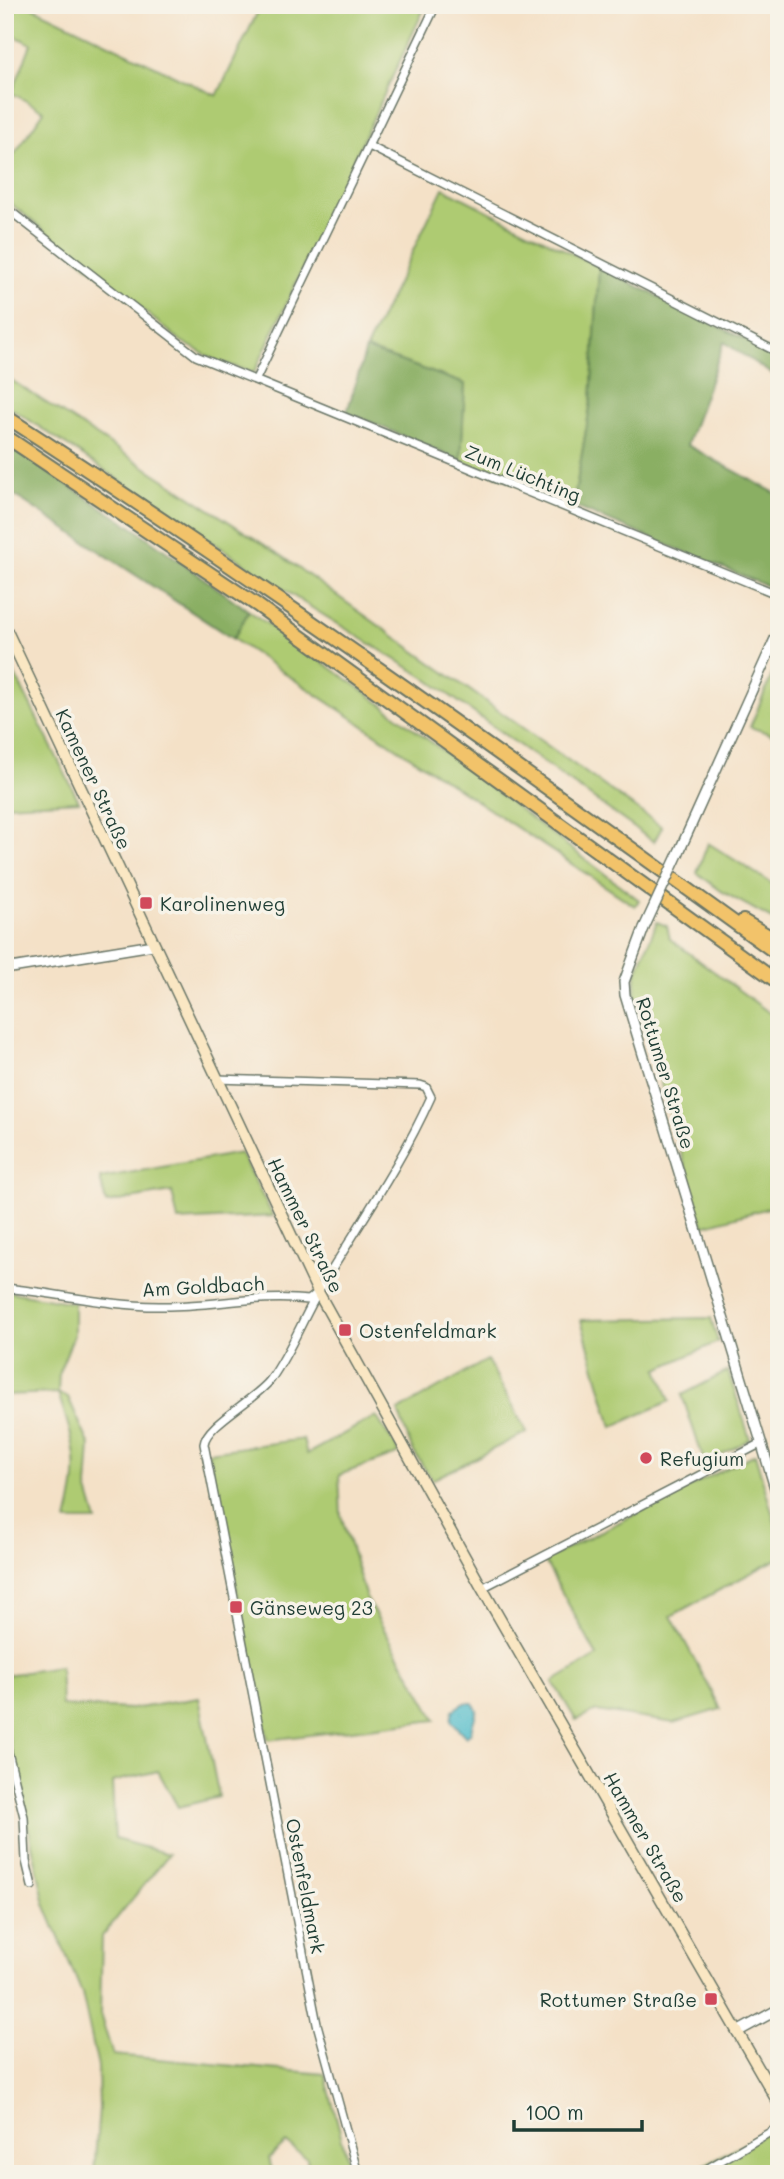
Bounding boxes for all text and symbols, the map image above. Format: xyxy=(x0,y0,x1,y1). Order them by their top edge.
street label: Zum Lüchting xyxy=(462,438,584,508)
street label: Kamener Straße xyxy=(50,705,138,853)
place label: Karolinenweg xyxy=(160,891,285,916)
marker: Karolinenweg xyxy=(138,895,154,911)
street label: Rottumer Straße xyxy=(631,994,701,1152)
street label: Hammer Straße xyxy=(262,1153,350,1297)
street label: Am Goldbach xyxy=(141,1270,265,1302)
place label: Ostenfeldmark xyxy=(359,1318,497,1343)
marker: Ostenfeldmark xyxy=(337,1322,353,1338)
place label: Refugium xyxy=(660,1446,744,1471)
marker: Refugium xyxy=(638,1450,654,1466)
place label: Gänseweg 23 xyxy=(250,1595,373,1620)
marker: Gänseweg 23 xyxy=(228,1599,244,1615)
street label: Hammer Straße xyxy=(598,1767,694,1907)
street label: Ostenfeldmark xyxy=(281,1816,331,1956)
place label: Rottumer Straße xyxy=(540,1987,697,2012)
marker: Rottumer Straße xyxy=(703,1991,719,2007)
scale bar xyxy=(514,2088,642,2132)
text: 100 m xyxy=(525,2098,584,2125)

